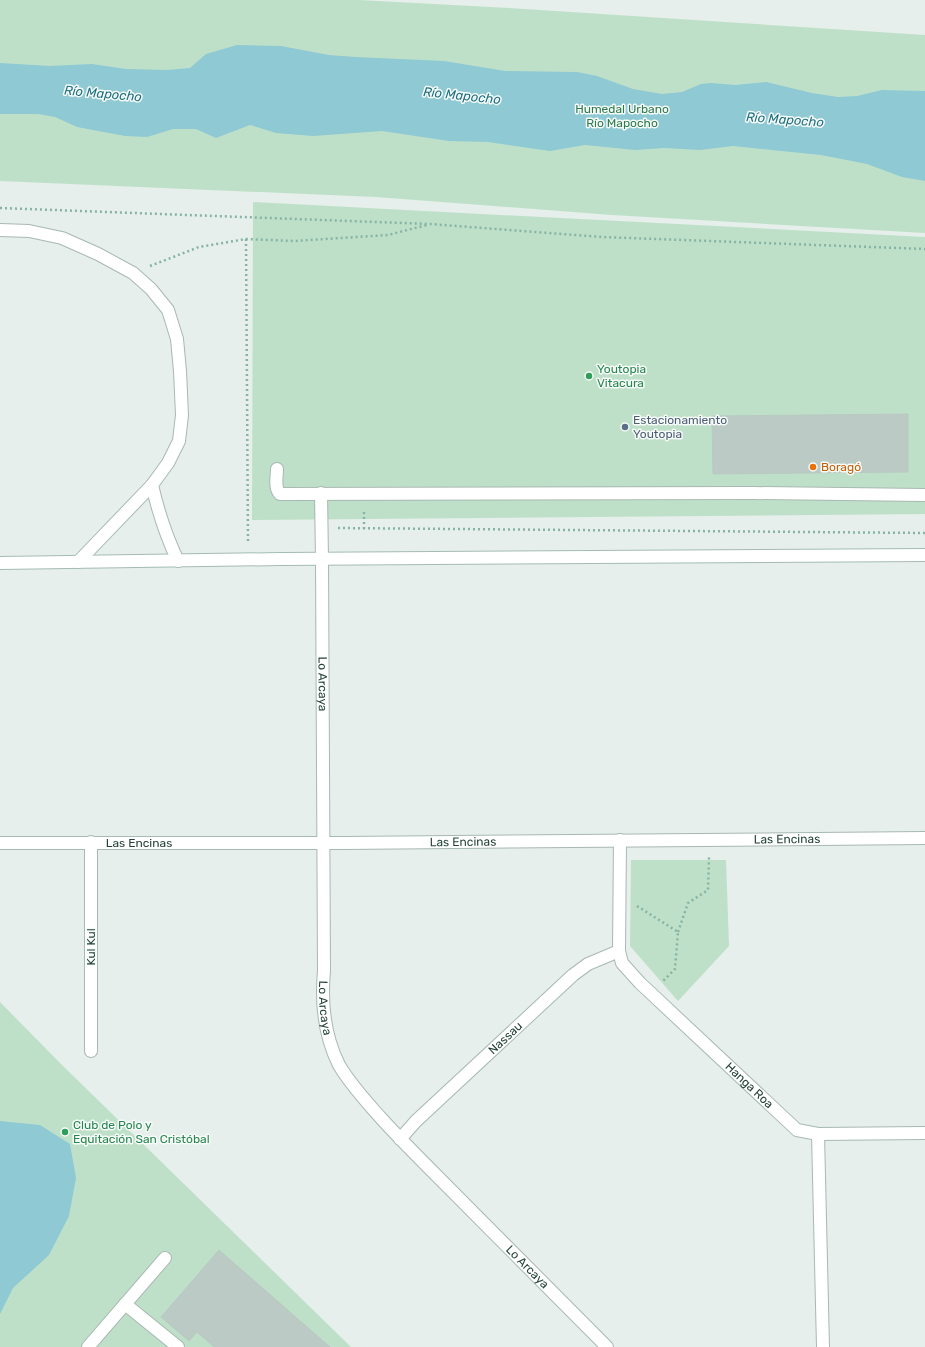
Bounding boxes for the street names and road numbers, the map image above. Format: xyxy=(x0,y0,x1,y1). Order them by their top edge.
street label: Lo Arcaya xyxy=(315,657,330,711)
street label: Las Encinas xyxy=(754,832,820,846)
street label: Las Encinas xyxy=(430,835,496,849)
street label: Las Encinas xyxy=(106,836,172,850)
street label: Kul Kul xyxy=(84,928,98,966)
street label: Lo Arcaya xyxy=(316,980,335,1037)
street label: Nassau xyxy=(485,1019,525,1057)
street label: Hanga Roa xyxy=(722,1060,776,1111)
street label: Lo Arcaya xyxy=(503,1242,552,1291)

